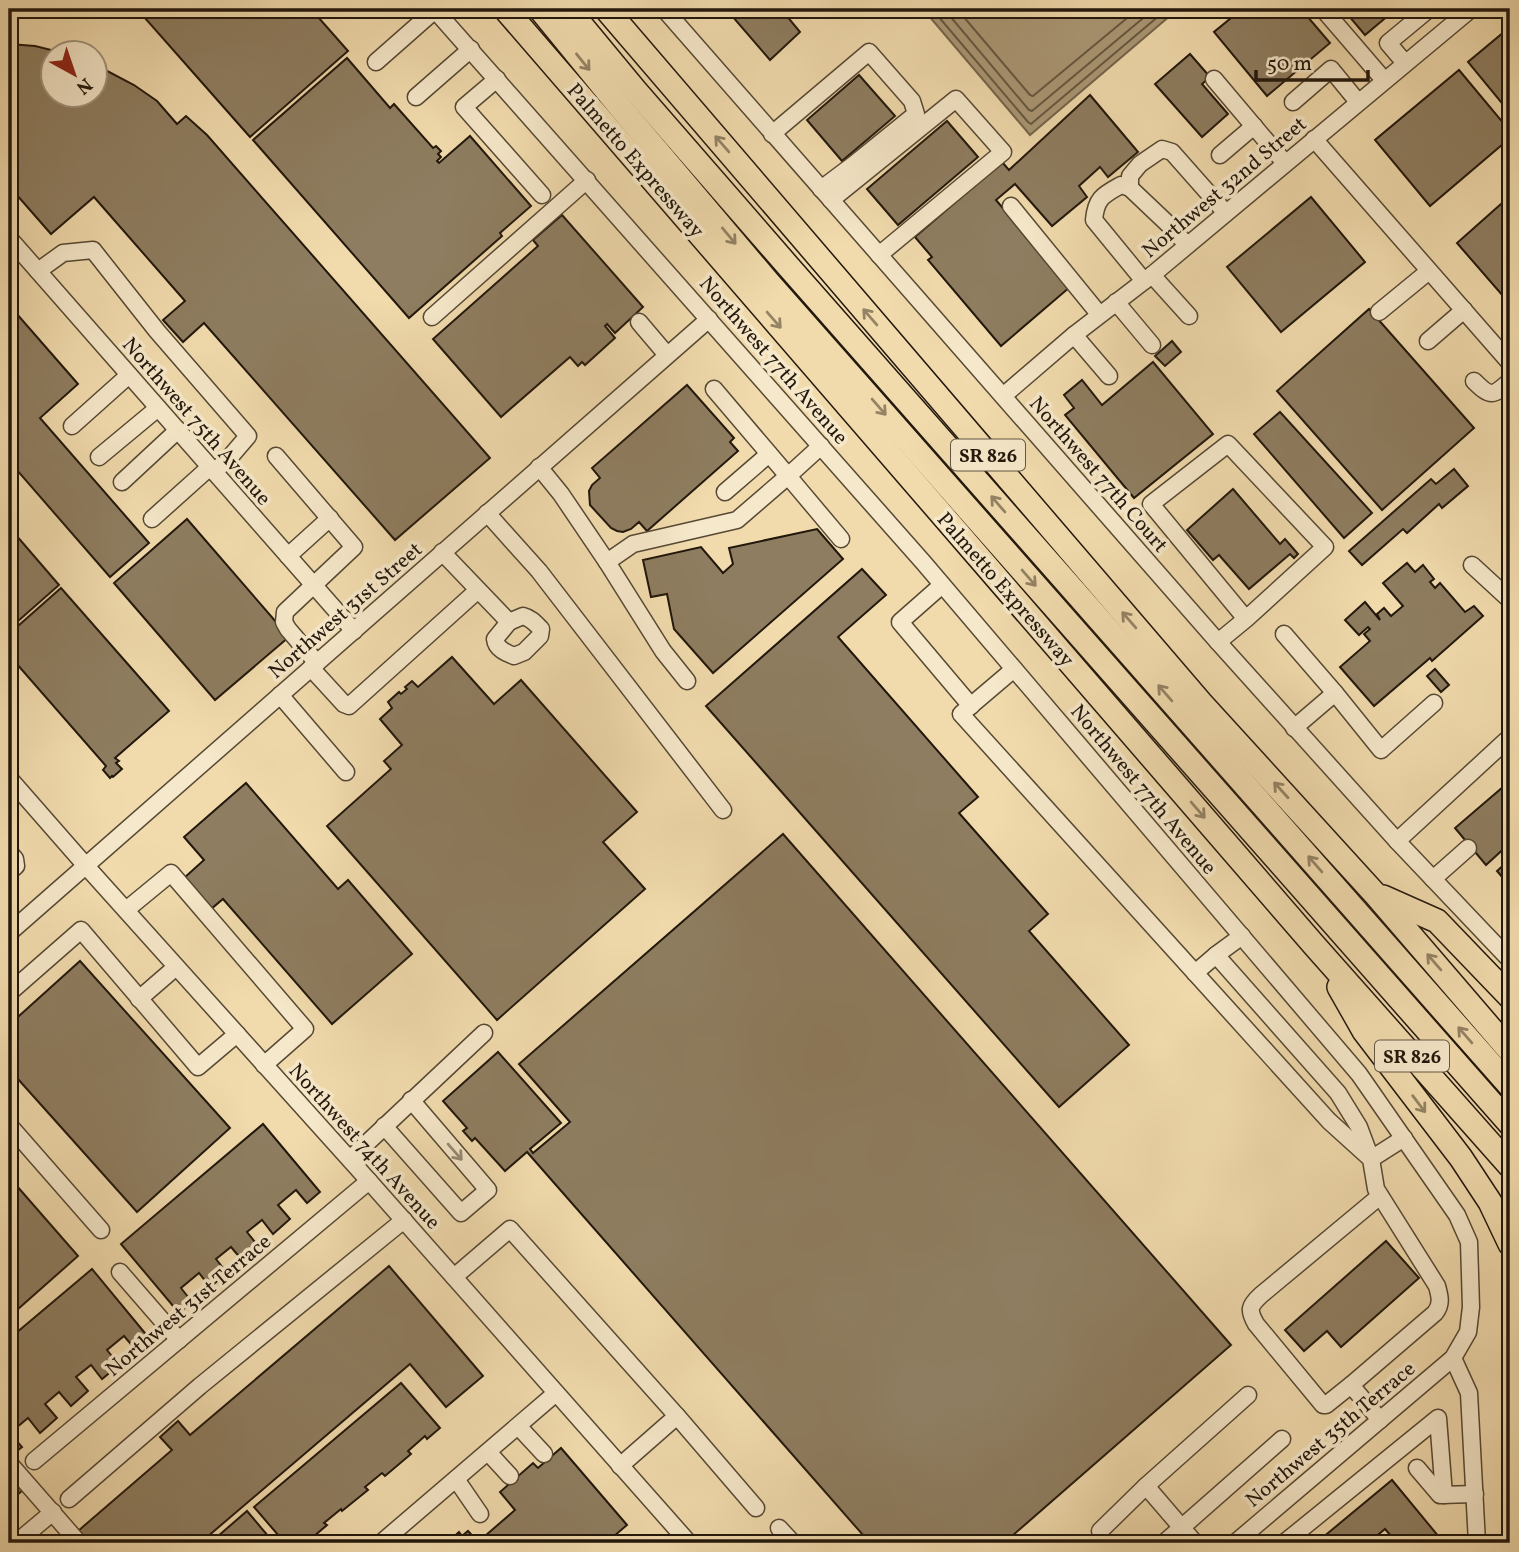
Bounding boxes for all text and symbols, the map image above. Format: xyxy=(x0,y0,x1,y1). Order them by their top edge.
north arrow xyxy=(38,38,108,108)
scale bar xyxy=(1256,38,1368,82)
text: 50 m xyxy=(1267,50,1312,79)
one-way arrow xyxy=(575,52,591,70)
text: N xyxy=(70,71,97,100)
street label: Palmetto Expressway xyxy=(559,77,711,245)
street label: Northwest 32nd Street xyxy=(1136,111,1314,266)
one-way arrow xyxy=(714,135,730,153)
one-way arrow xyxy=(721,227,737,245)
street label: Northwest 77th Avenue xyxy=(692,271,854,451)
one-way arrow xyxy=(862,308,878,326)
one-way arrow xyxy=(766,311,782,329)
street label: Northwest 75th Avenue xyxy=(115,332,277,512)
street label: Northwest 77th Court xyxy=(1022,391,1174,559)
one-way arrow xyxy=(871,398,887,416)
road number: SR 826 xyxy=(951,440,1025,470)
one-way arrow xyxy=(990,495,1006,513)
street label: Palmetto Expressway xyxy=(929,506,1081,674)
street label: Northwest 31st Street xyxy=(263,536,429,686)
one-way arrow xyxy=(1021,569,1037,587)
one-way arrow xyxy=(1121,611,1137,629)
one-way arrow xyxy=(1157,685,1173,703)
street label: Northwest 77th Avenue xyxy=(1063,699,1223,881)
one-way arrow xyxy=(1273,781,1289,799)
one-way arrow xyxy=(1190,801,1206,819)
one-way arrow xyxy=(1307,855,1323,873)
one-way arrow xyxy=(1426,953,1442,971)
one-way arrow xyxy=(1457,1026,1473,1044)
road number: SR 826 xyxy=(1375,1040,1449,1072)
street label: Northwest 74th Avenue xyxy=(281,1058,446,1236)
one-way arrow xyxy=(1412,1094,1427,1113)
one-way arrow xyxy=(447,1142,463,1160)
street label: Northwest 31st Terrace xyxy=(100,1228,278,1384)
street label: Northwest 35th Terrace xyxy=(1240,1355,1422,1515)

